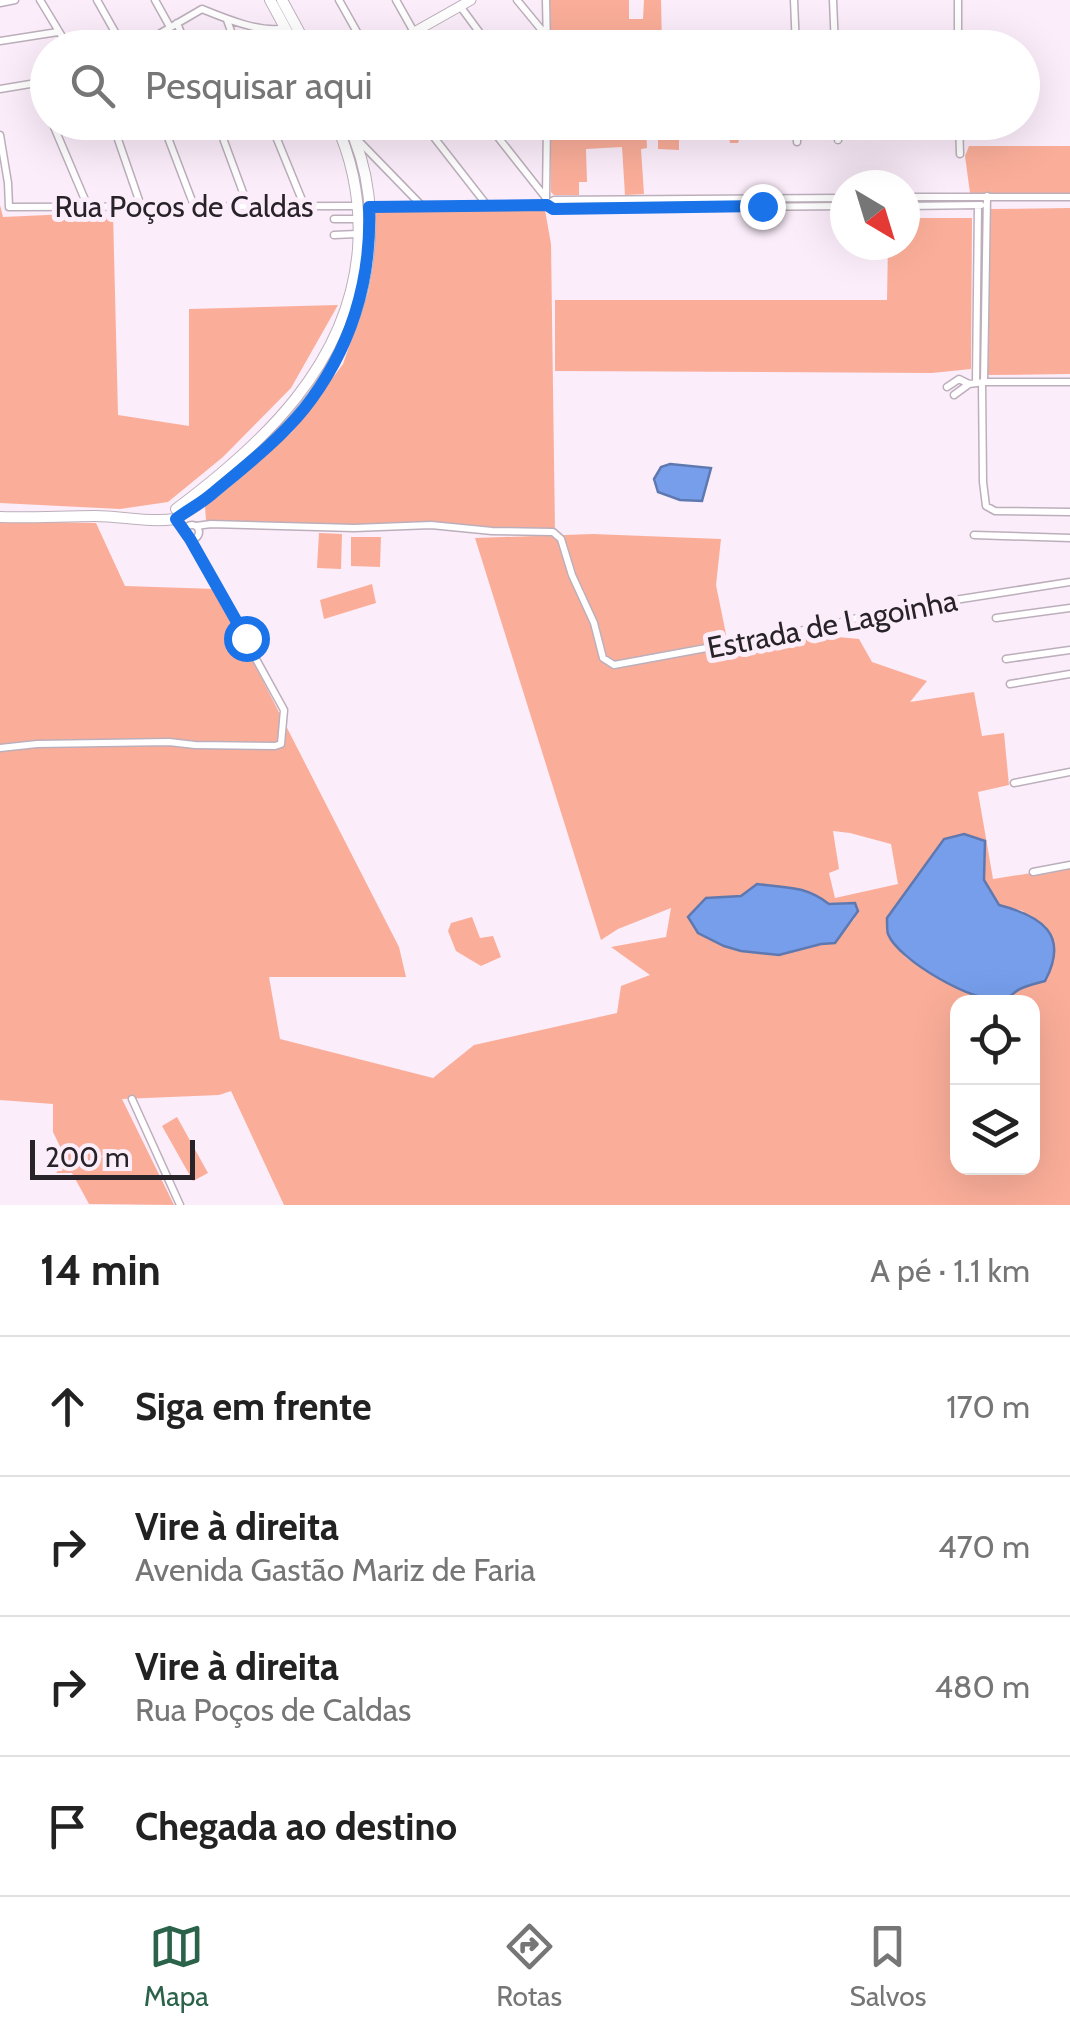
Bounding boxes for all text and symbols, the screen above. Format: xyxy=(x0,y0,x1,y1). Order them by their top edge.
search box xyxy=(30,30,1040,140)
icon: search xyxy=(65,58,120,113)
text: Pesquisar aqui xyxy=(145,62,372,109)
north arrow xyxy=(830,170,920,260)
route end xyxy=(740,184,786,230)
street label: Rua Poços de Caldas xyxy=(55,188,314,225)
street label: Estrada de Lagoinha xyxy=(704,582,961,666)
route start xyxy=(224,616,270,662)
map controls xyxy=(950,995,1040,1175)
button: locate xyxy=(950,995,1040,1085)
button: layers xyxy=(950,1085,1040,1175)
scale bar xyxy=(30,1135,195,1180)
text: 200 m xyxy=(45,1140,130,1174)
text: 14 min xyxy=(40,1244,161,1296)
text: A pé · 1.1 km xyxy=(870,1251,1030,1290)
icon: ahead xyxy=(40,1379,95,1434)
text: Siga em frente xyxy=(135,1383,372,1430)
text: 170 m xyxy=(946,1387,1030,1426)
text: Vire à direita xyxy=(135,1503,339,1550)
icon: right xyxy=(40,1519,95,1574)
text: 470 m xyxy=(938,1527,1030,1566)
text: Avenida Gastão Mariz de Faria xyxy=(135,1550,536,1589)
text: Vire à direita xyxy=(135,1643,339,1690)
icon: right xyxy=(40,1659,95,1714)
text: 480 m xyxy=(935,1667,1030,1706)
text: Rua Poços de Caldas xyxy=(135,1690,411,1729)
icon: arrive xyxy=(40,1799,95,1854)
text: Chegada ao destino xyxy=(135,1803,457,1850)
tab: Mapa xyxy=(144,1919,209,2013)
tab: Rotas xyxy=(496,1919,562,2013)
tab: Salvos xyxy=(850,1919,926,2013)

